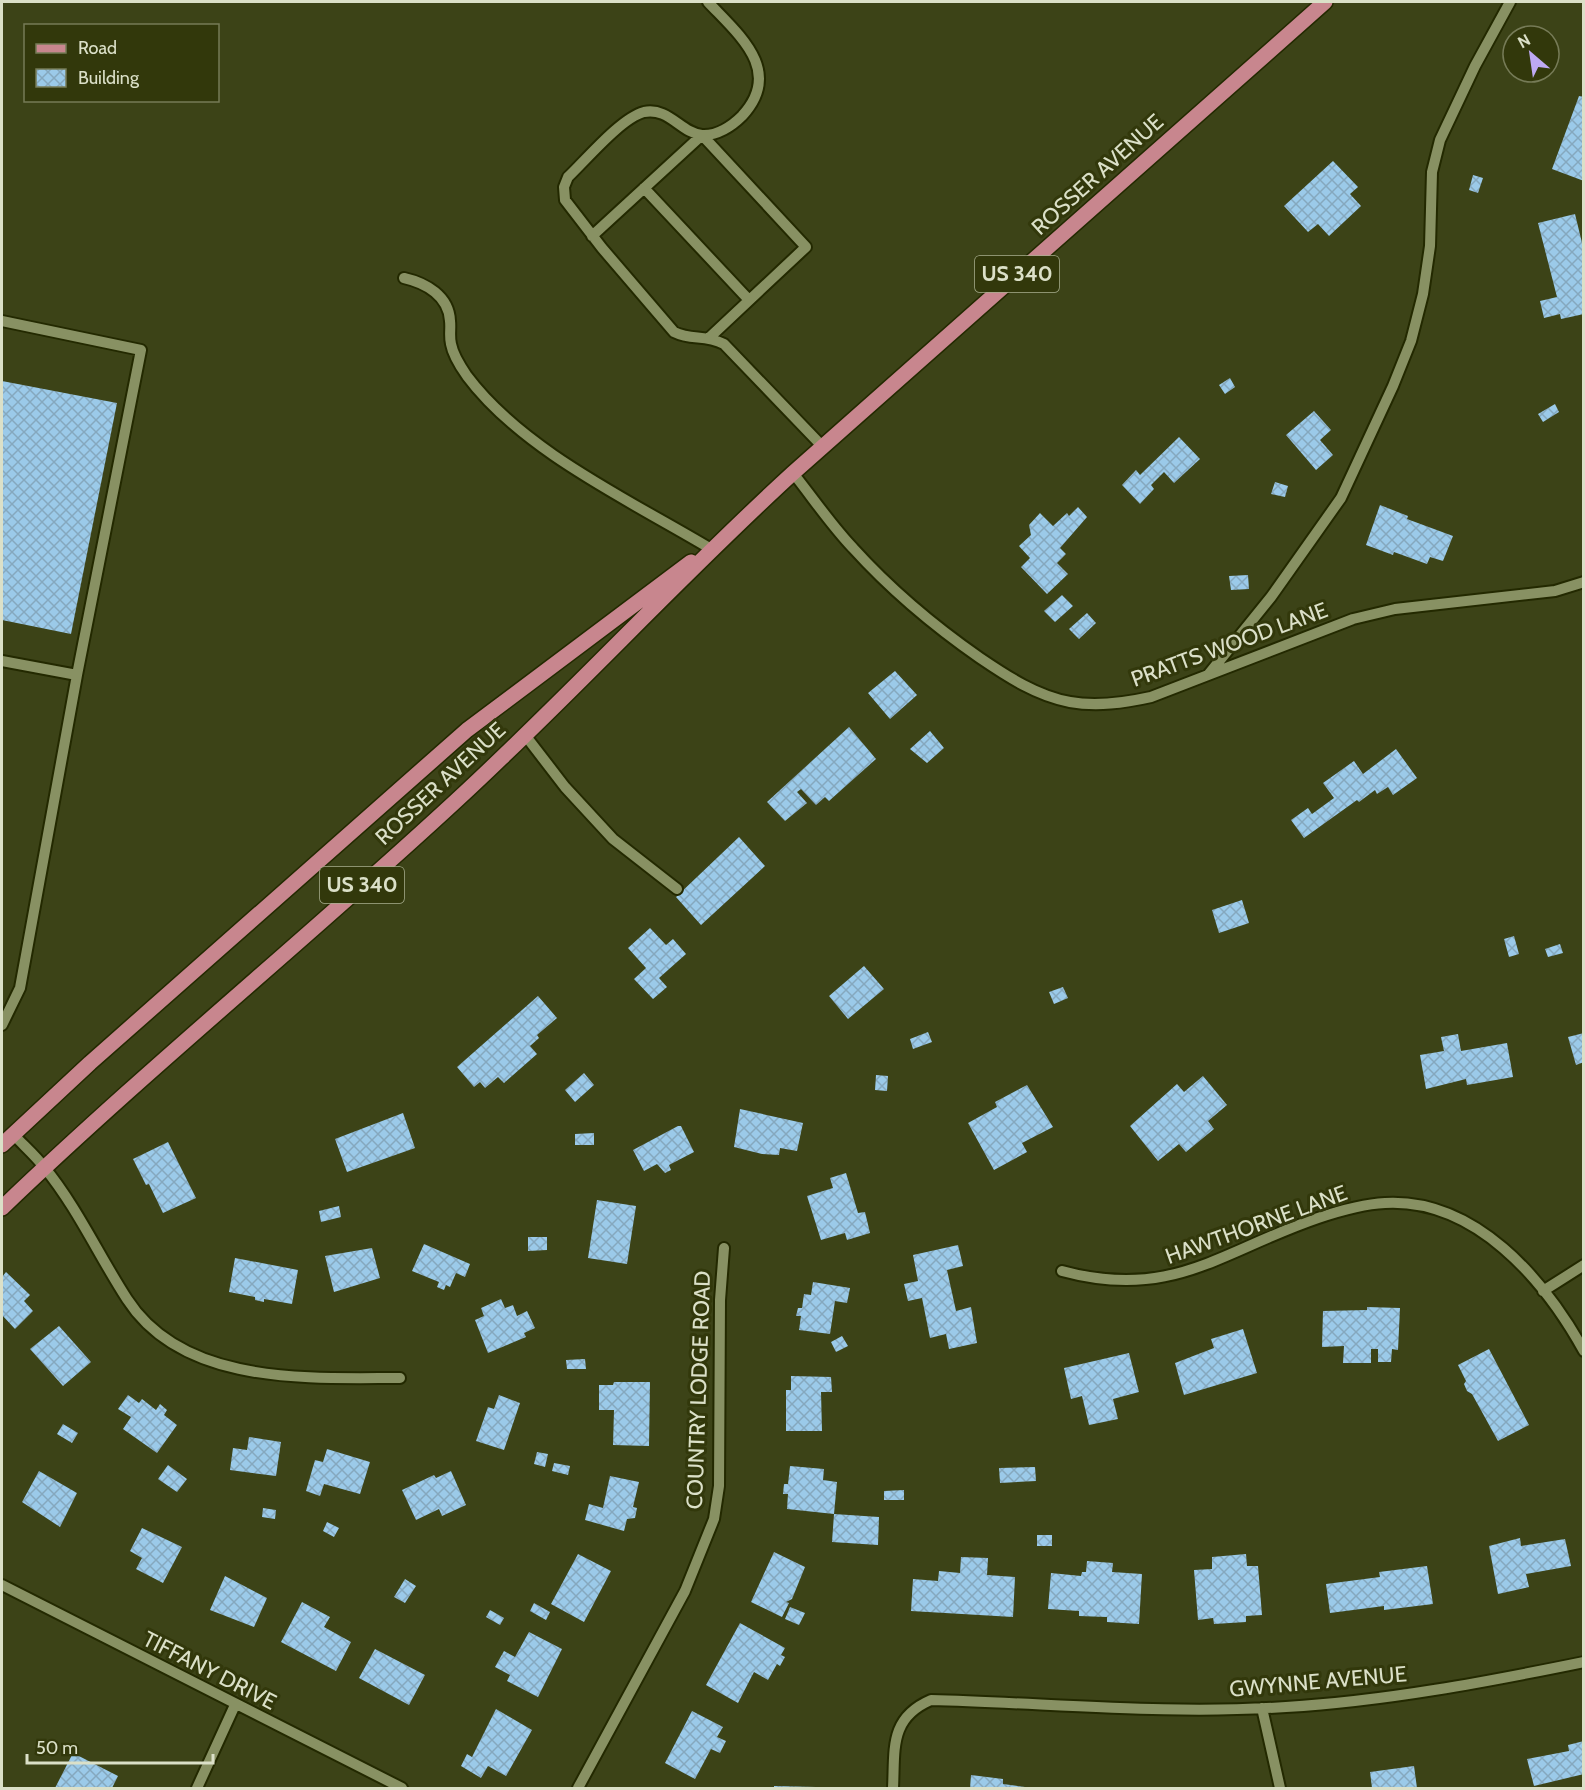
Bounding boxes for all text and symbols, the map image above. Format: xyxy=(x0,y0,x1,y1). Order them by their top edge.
legend xyxy=(24,24,219,102)
north arrow xyxy=(1501,24,1561,84)
text: N xyxy=(1514,30,1534,52)
text: Road xyxy=(78,37,117,59)
text: Building xyxy=(78,67,140,89)
street label: ROSSER AVENUE xyxy=(1026,108,1169,241)
road number: US 340 xyxy=(975,256,1059,292)
street label: PRATTS WOOD LANE xyxy=(1127,596,1331,693)
street label: ROSSER AVENUE xyxy=(370,716,511,851)
road number: US 340 xyxy=(320,867,404,903)
street label: HAWTHORNE LANE xyxy=(1162,1179,1351,1270)
street label: COUNTRY LODGE ROAD xyxy=(681,1270,716,1510)
street label: TIFFANY DRIVE xyxy=(139,1625,281,1716)
street label: GWYNNE AVENUE xyxy=(1228,1660,1408,1703)
scale bar xyxy=(27,1727,213,1765)
text: 50 m xyxy=(36,1737,78,1759)

